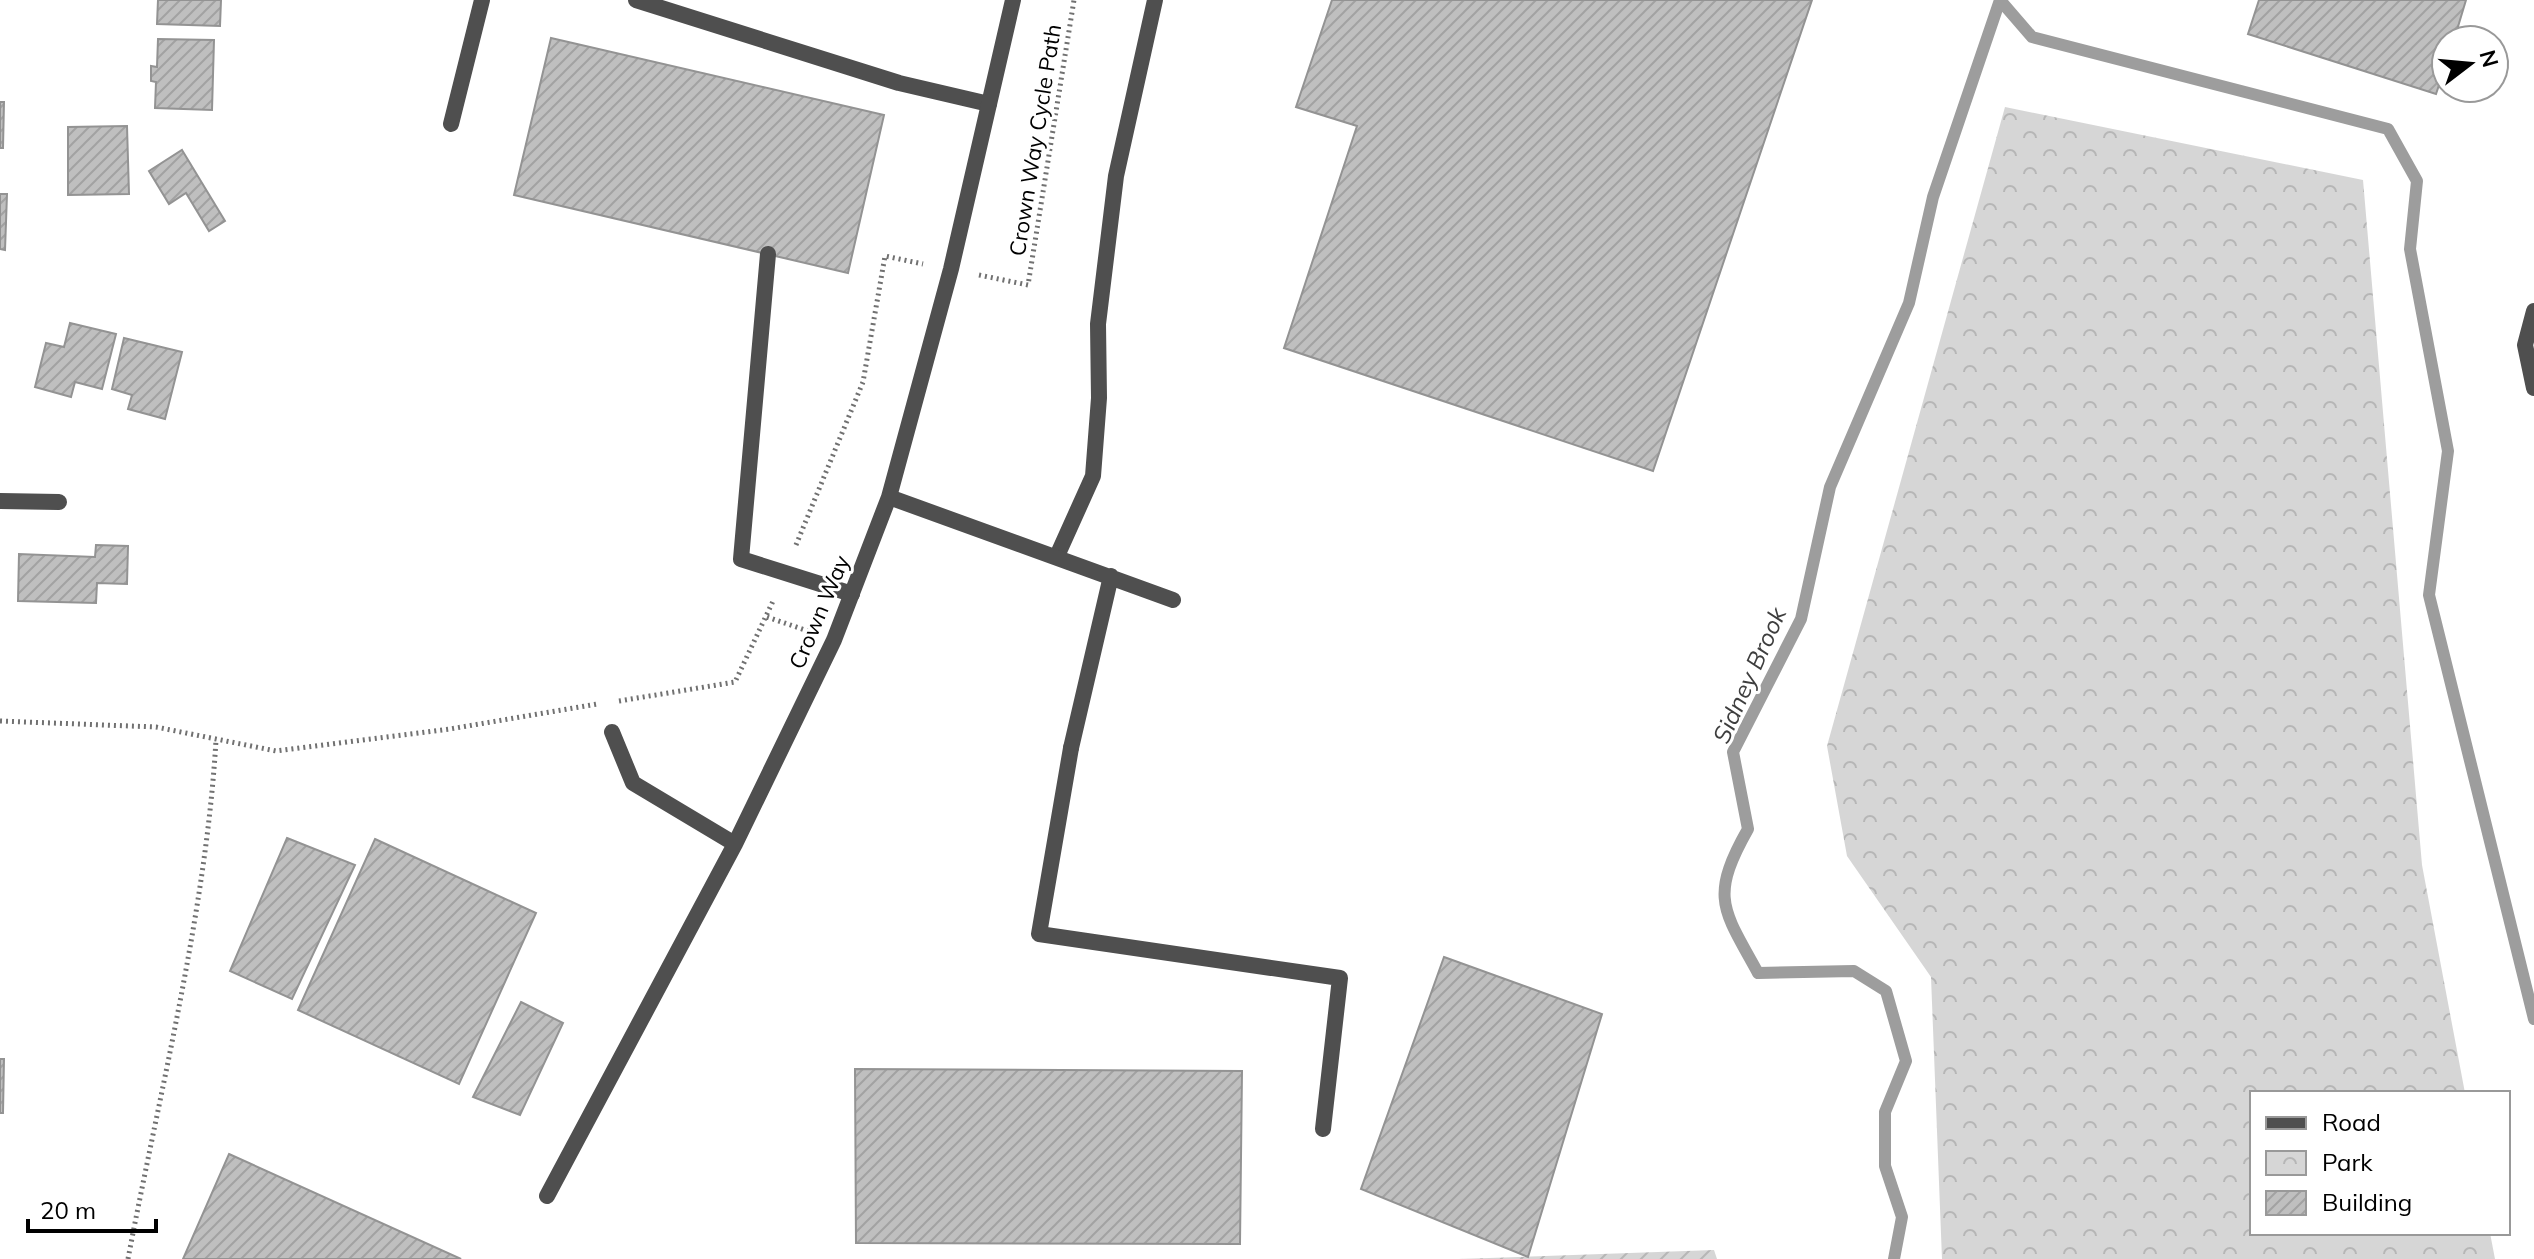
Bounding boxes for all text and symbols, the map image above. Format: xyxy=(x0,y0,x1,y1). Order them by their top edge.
street label: Crown Way Cycle Path xyxy=(1003,22,1067,258)
north arrow xyxy=(2430,24,2510,104)
text: N xyxy=(2473,47,2505,70)
street label: Crown Way xyxy=(782,551,856,673)
water label: Sidney Brook xyxy=(1706,602,1793,748)
legend xyxy=(2250,1091,2510,1235)
text: Road xyxy=(2322,1107,2381,1137)
text: Park xyxy=(2322,1147,2373,1177)
scale bar xyxy=(28,1183,156,1233)
text: Building xyxy=(2322,1187,2412,1217)
text: 20 m xyxy=(40,1195,96,1225)

